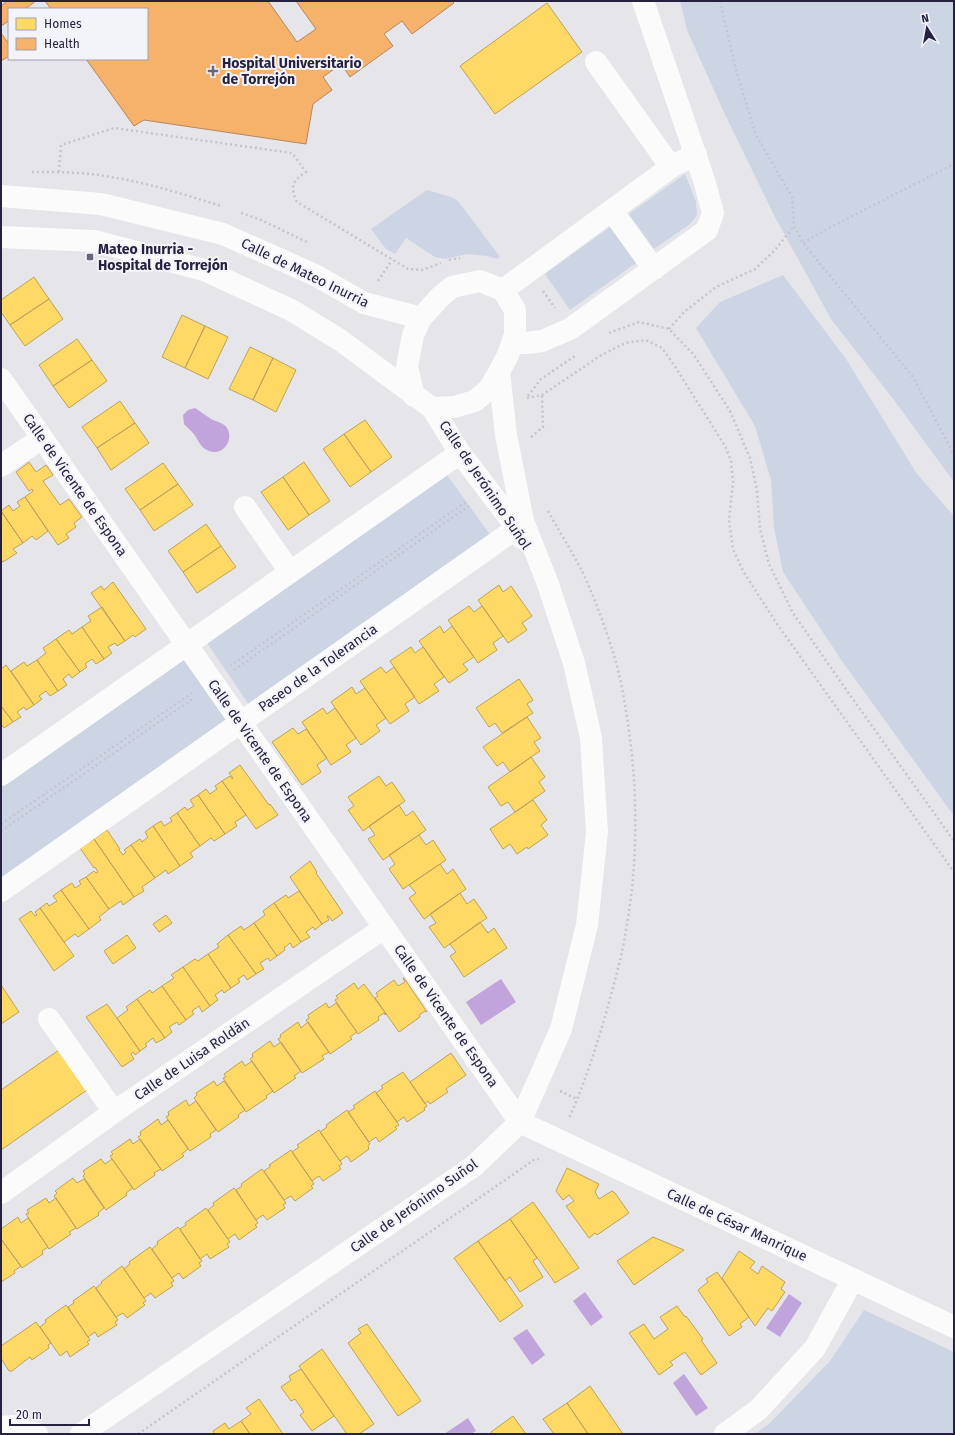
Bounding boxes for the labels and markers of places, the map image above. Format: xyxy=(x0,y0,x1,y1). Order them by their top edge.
place label: Hospital Universitario de Torrejón xyxy=(222,55,362,88)
marker: Hospital Universitario de Torrejón xyxy=(207,65,219,77)
place label: Mateo Inurria - Hospital de Torrejón xyxy=(98,241,228,274)
marker: Mateo Inurria - Hospital de Torrejón xyxy=(85,252,95,262)

